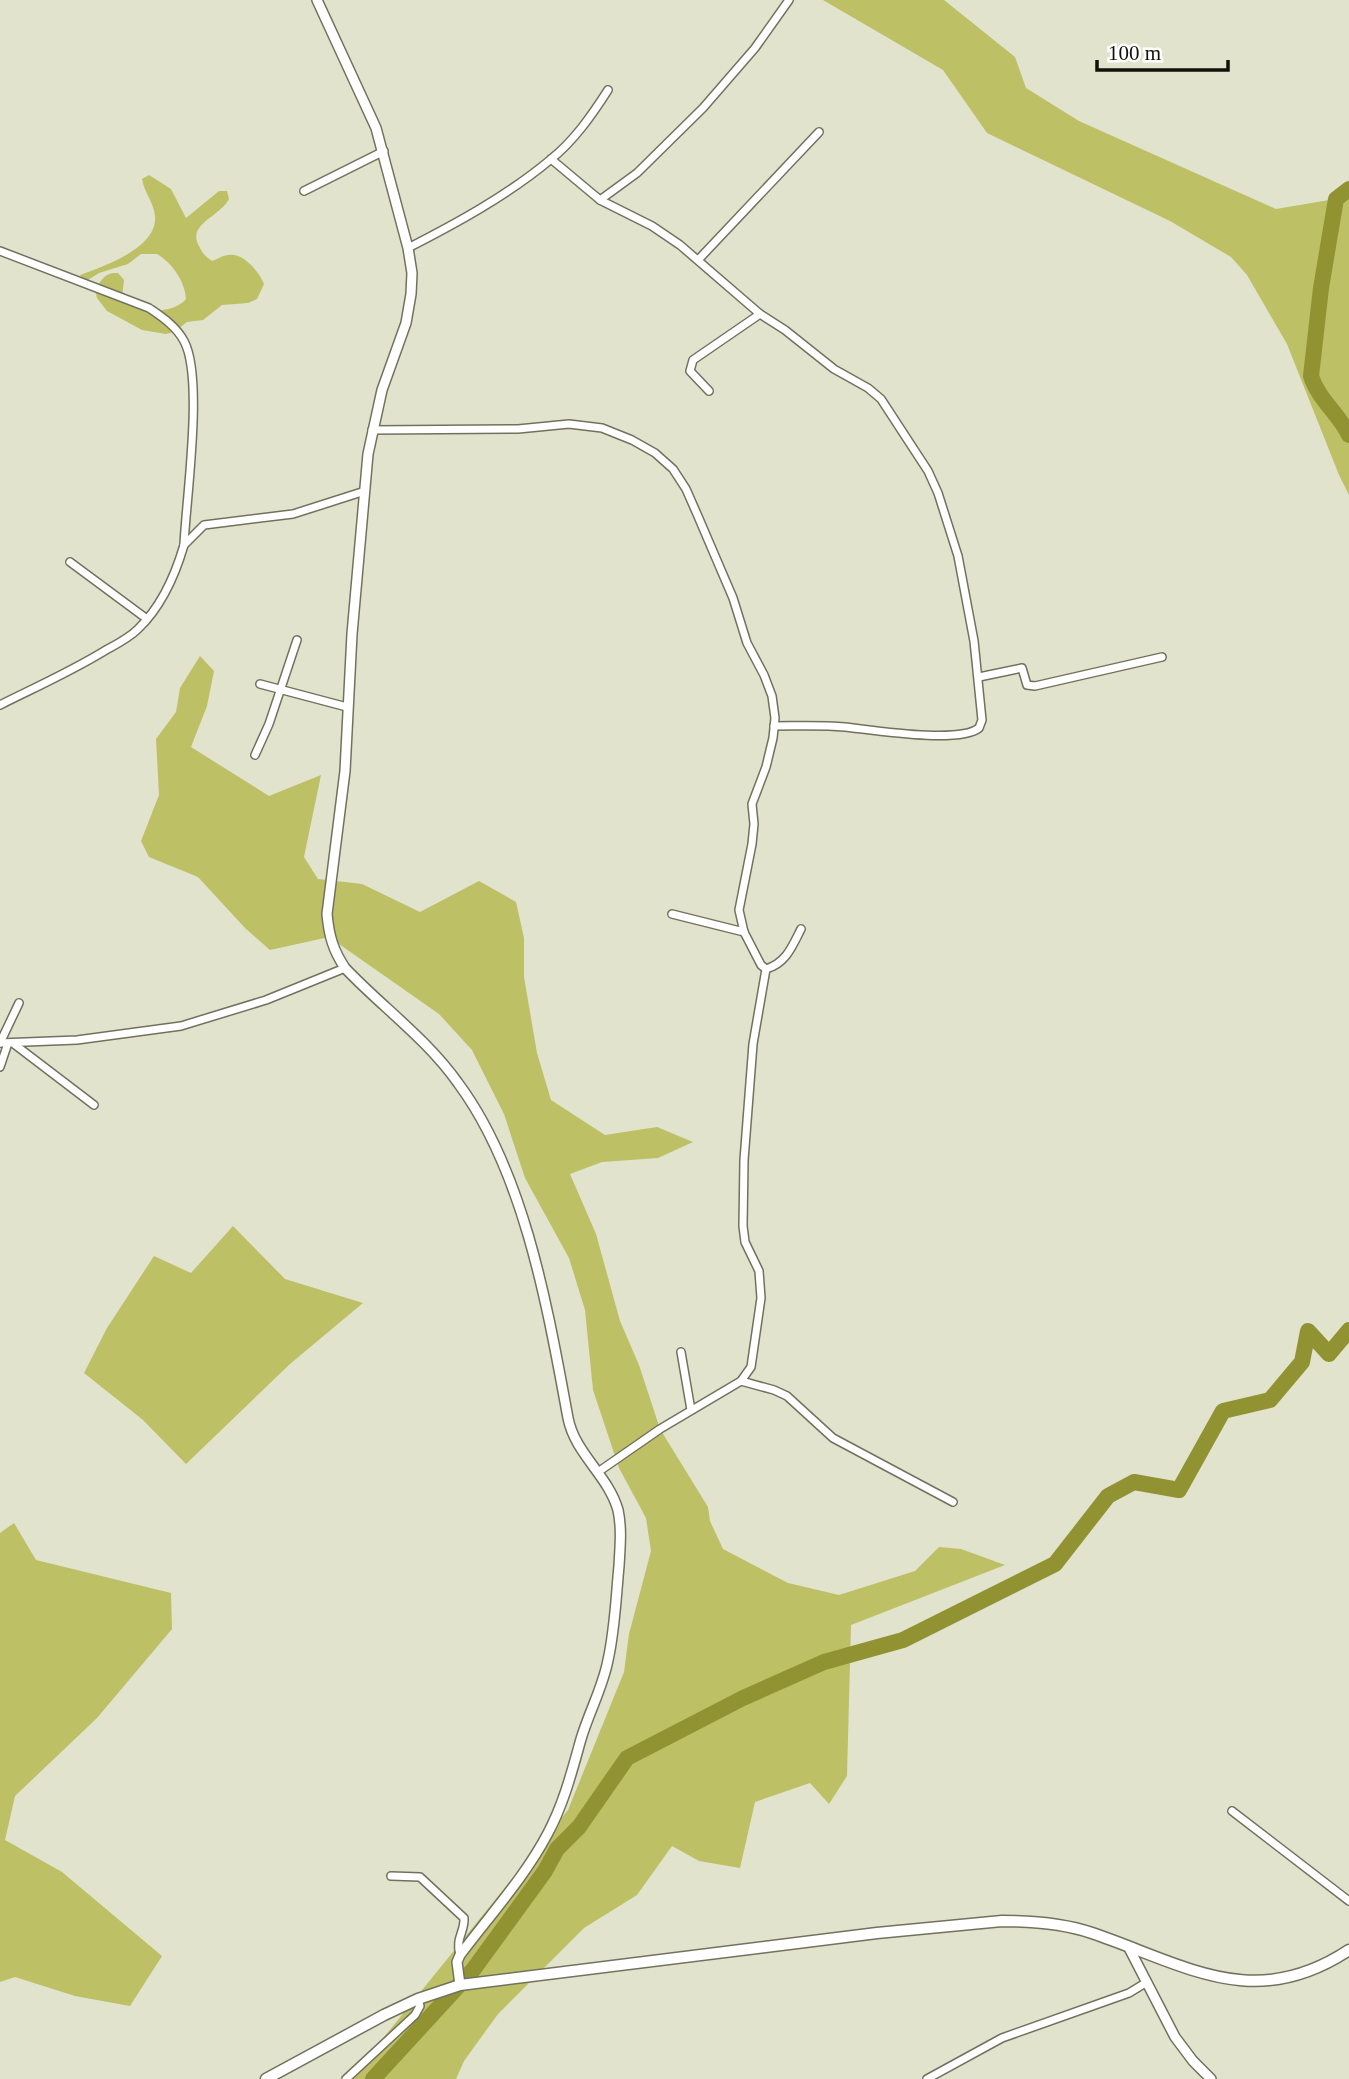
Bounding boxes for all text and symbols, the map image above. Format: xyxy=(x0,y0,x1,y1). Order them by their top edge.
scale bar xyxy=(1097,28,1228,72)
text: 100 m xyxy=(1108,41,1161,65)

